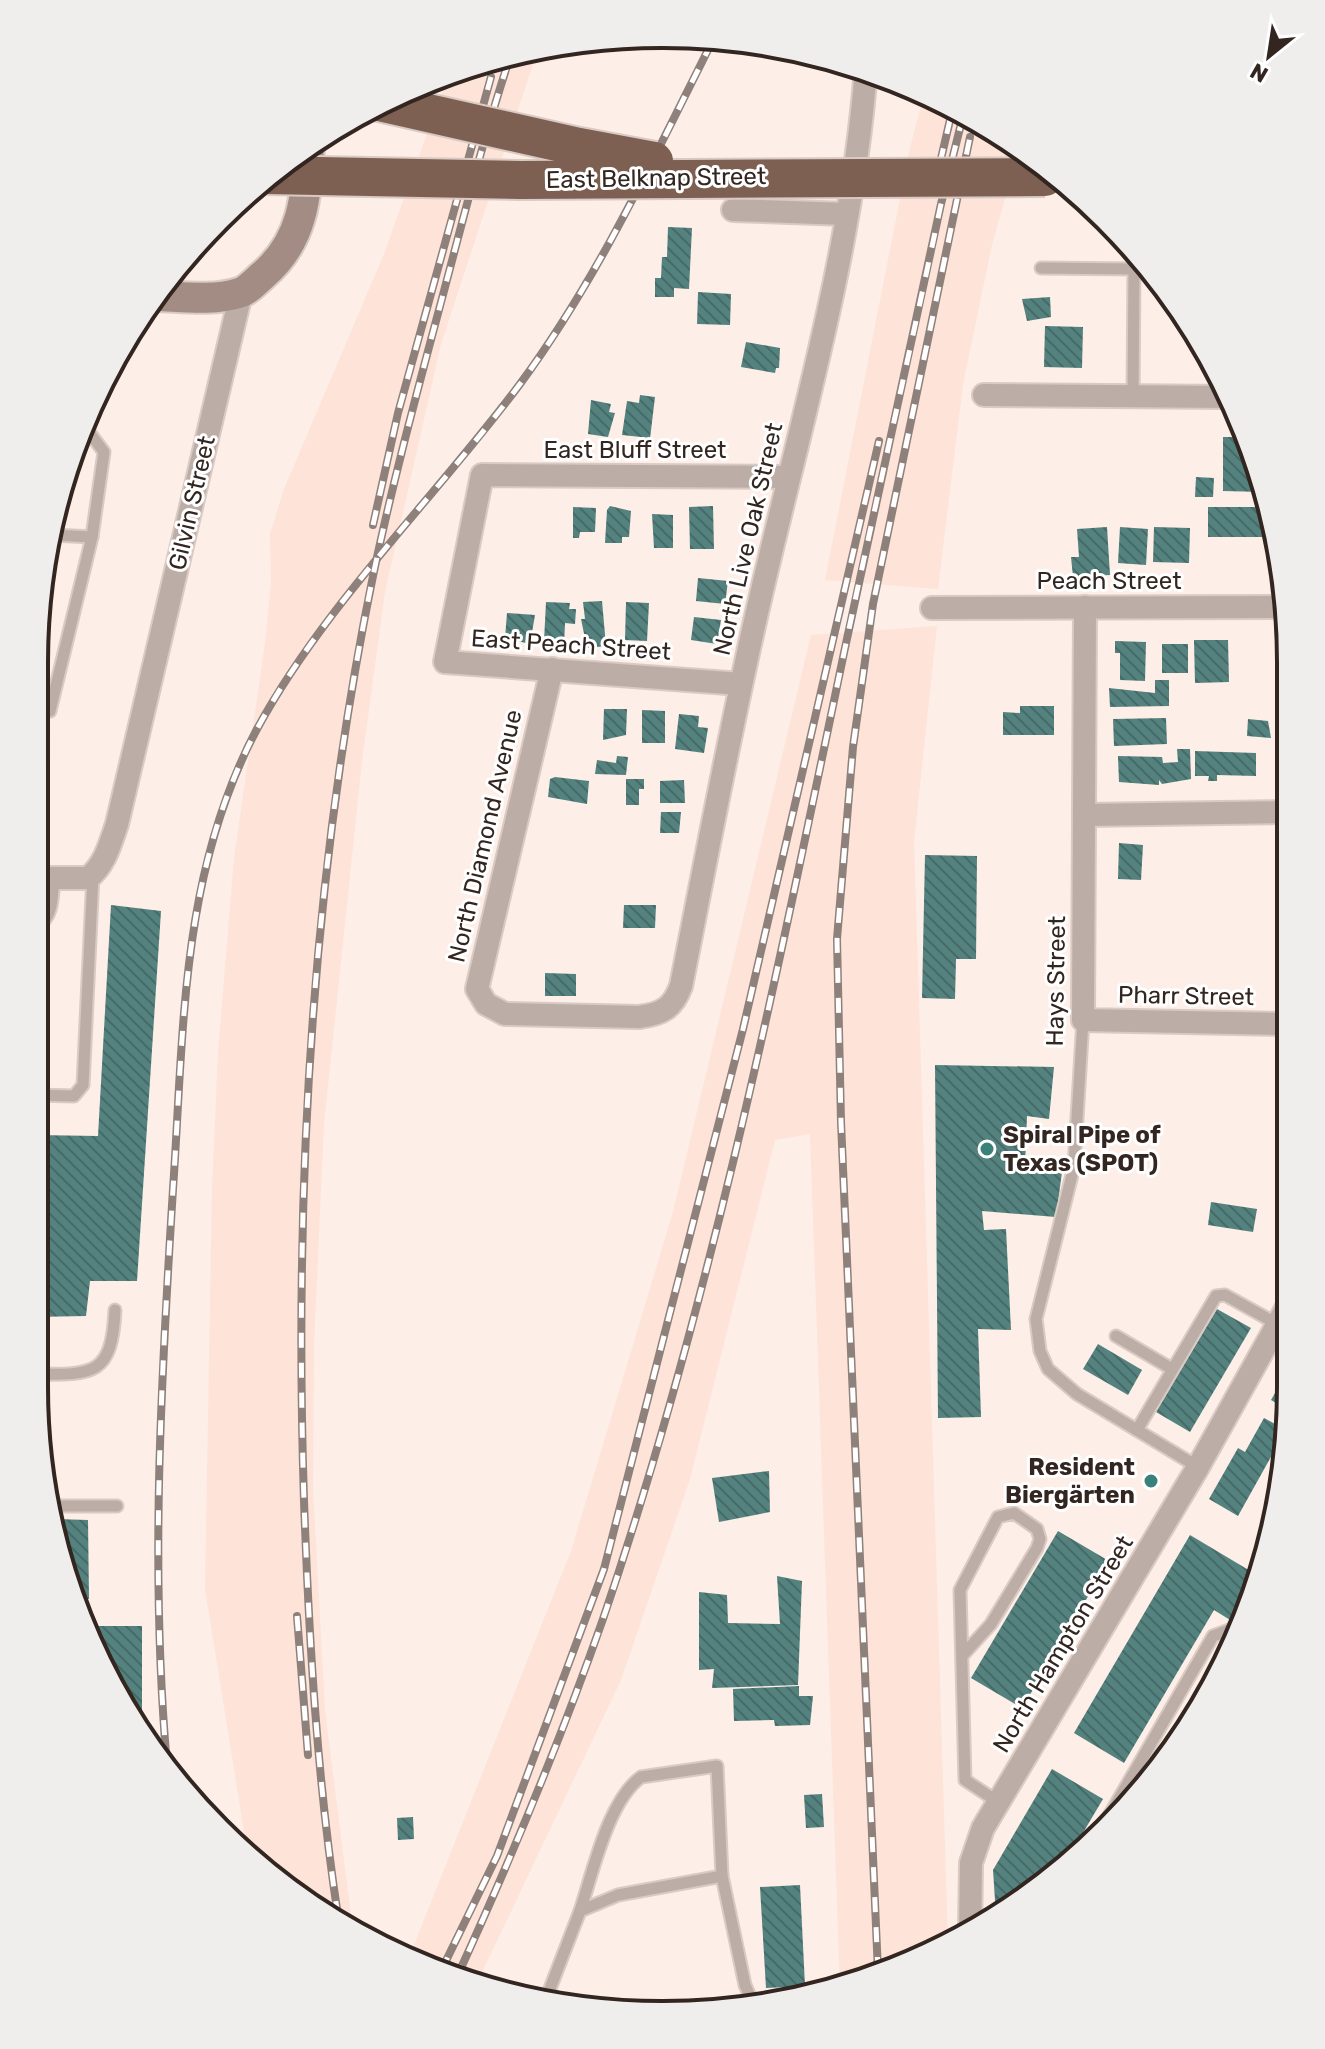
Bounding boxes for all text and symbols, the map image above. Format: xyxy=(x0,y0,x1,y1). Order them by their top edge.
north arrow xyxy=(1229,16,1309,96)
text: N xyxy=(1246,57,1273,89)
street label: East Belknap Street xyxy=(546,162,766,194)
street label: North Live Oak Street xyxy=(708,420,788,658)
street label: Gilvin Street xyxy=(163,433,221,573)
street label: East Bluff Street xyxy=(544,436,726,464)
street label: Peach Street xyxy=(1036,567,1182,595)
street label: East Peach Street xyxy=(470,624,672,666)
street label: North Diamond Avenue xyxy=(442,707,528,965)
street label: Hays Street xyxy=(1041,916,1071,1046)
street label: Pharr Street xyxy=(1118,981,1254,1011)
place label: Spiral Pipe of Texas (SPOT) xyxy=(1003,1121,1161,1177)
marker: Spiral Pipe of Texas (SPOT) xyxy=(978,1140,996,1158)
place label: Resident Biergärten xyxy=(1005,1453,1135,1509)
marker: Resident Biergärten xyxy=(1142,1472,1160,1490)
street label: North Hampton Street xyxy=(987,1530,1139,1758)

